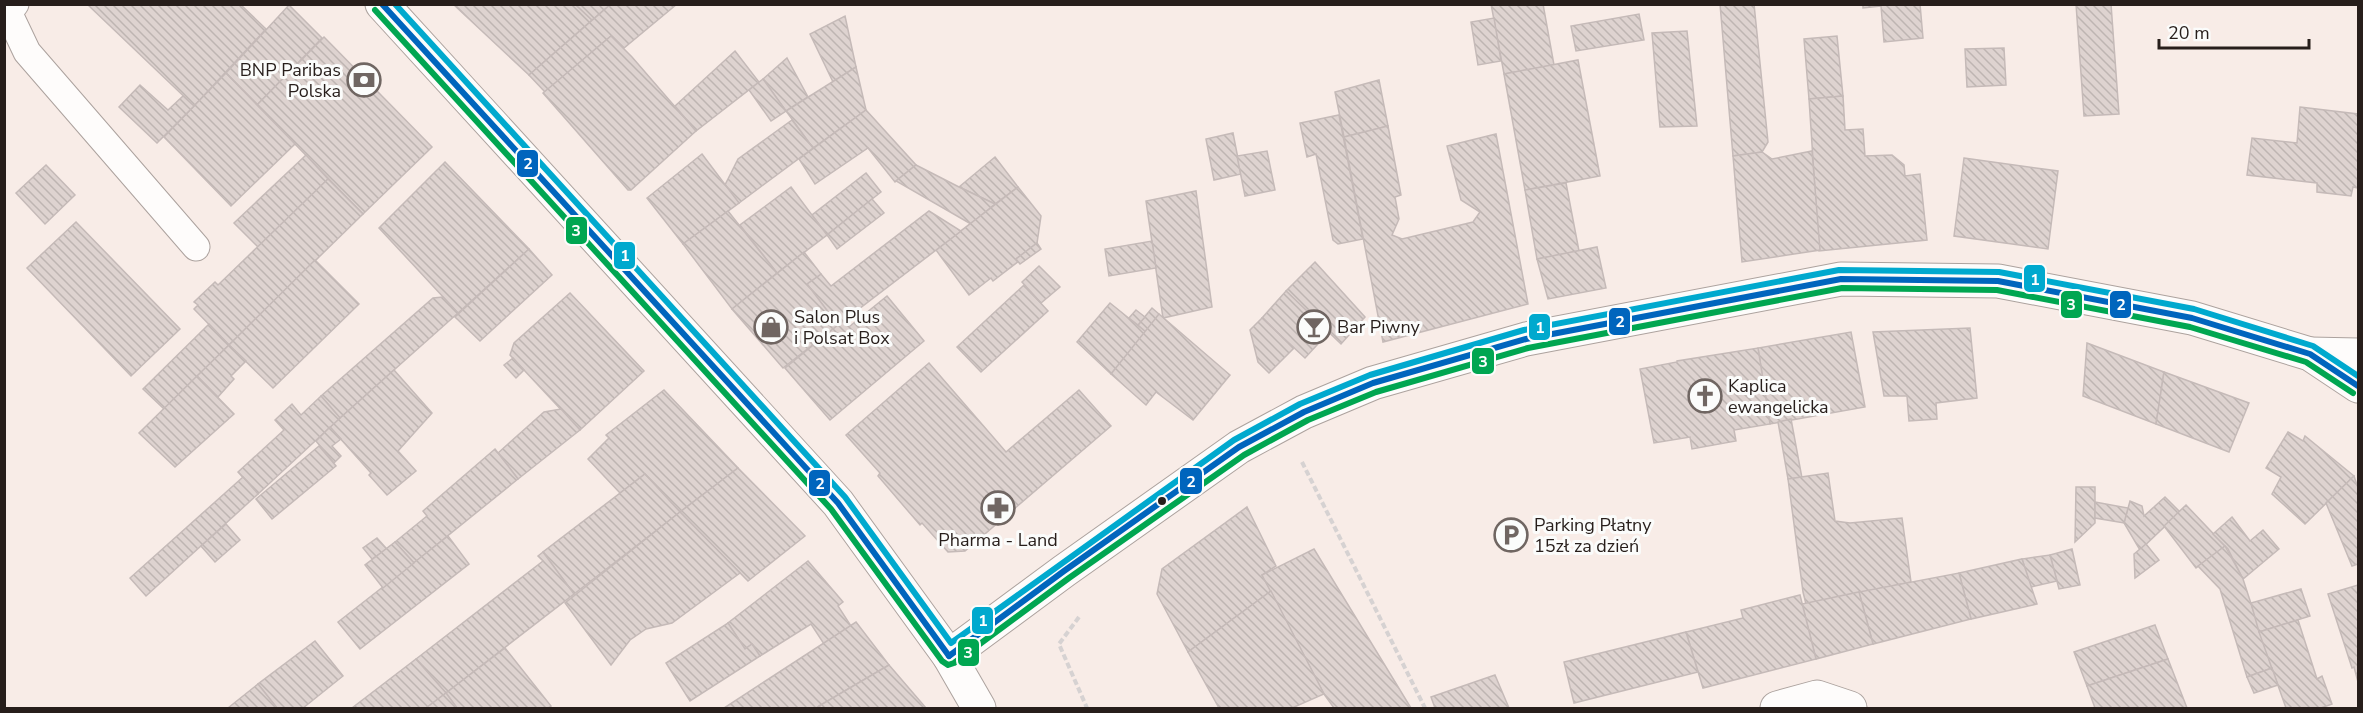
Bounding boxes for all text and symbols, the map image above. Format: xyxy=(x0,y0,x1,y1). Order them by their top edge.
scale bar xyxy=(2159,12,2309,50)
text: 20 m xyxy=(2168,21,2210,45)
place label: BNP Paribas Polska xyxy=(240,58,341,103)
bank icon: BNP Paribas Polska xyxy=(346,62,382,98)
line badge: 2 xyxy=(516,149,539,178)
text: 2 xyxy=(523,153,533,175)
line badge: 3 xyxy=(565,216,588,245)
text: 3 xyxy=(571,220,581,242)
line badge: 1 xyxy=(613,241,636,270)
text: 1 xyxy=(620,245,630,267)
line badge: 1 xyxy=(2023,264,2046,293)
text: 1 xyxy=(2030,269,2040,291)
line badge: 3 xyxy=(2060,290,2083,319)
line badge: 2 xyxy=(2109,290,2132,319)
text: 3 xyxy=(2066,294,2076,316)
text: 2 xyxy=(2116,294,2126,316)
place label: Salon Plus i Polsat Box xyxy=(794,305,890,350)
line badge: 2 xyxy=(1608,307,1631,336)
shop icon: Salon Plus i Polsat Box xyxy=(753,309,789,345)
bar icon: Bar Piwny xyxy=(1296,309,1332,345)
text: 2 xyxy=(1615,311,1625,333)
line badge: 1 xyxy=(1528,313,1551,341)
place label: Bar Piwny xyxy=(1337,315,1421,339)
text: 1 xyxy=(1535,317,1545,339)
line badge: 3 xyxy=(1471,347,1495,375)
text: 3 xyxy=(1478,351,1488,373)
place label: Kaplica ewangelicka xyxy=(1728,374,1829,419)
church icon: Kaplica ewangelicka xyxy=(1687,378,1723,414)
line badge: 2 xyxy=(1179,467,1203,495)
line badge: 2 xyxy=(808,469,831,497)
text: 2 xyxy=(1186,471,1196,493)
text: 2 xyxy=(815,473,825,495)
pharmacy icon: Pharma - Land xyxy=(980,490,1016,526)
unlabelled marker xyxy=(1156,495,1168,507)
place label: Parking Płatny 15zł za dzień xyxy=(1534,513,1652,558)
parking icon: Parking Płatny 15zł za dzień xyxy=(1493,517,1529,553)
place label: Pharma - Land xyxy=(938,528,1058,552)
line badge: 1 xyxy=(971,606,994,635)
text: 1 xyxy=(978,610,988,632)
line badge: 3 xyxy=(957,638,980,667)
text: 3 xyxy=(963,642,973,664)

